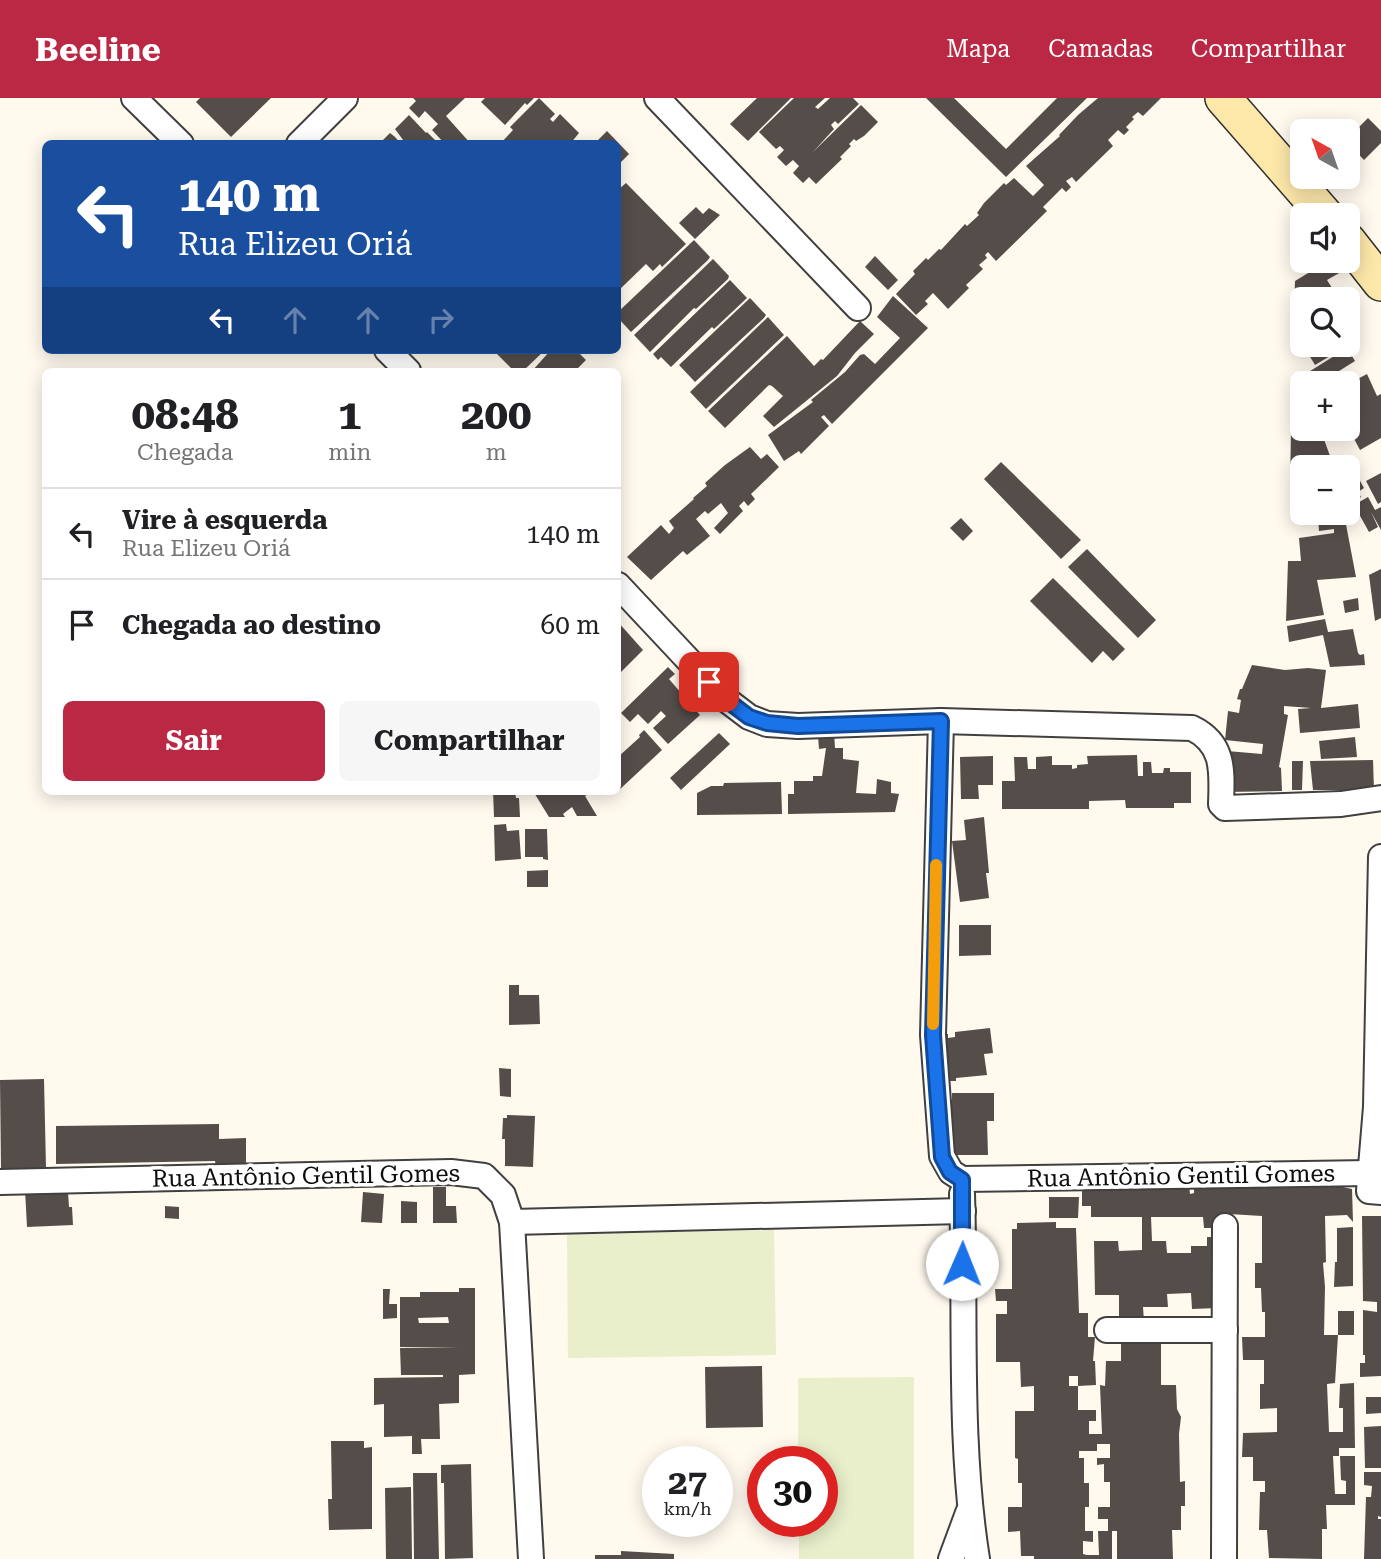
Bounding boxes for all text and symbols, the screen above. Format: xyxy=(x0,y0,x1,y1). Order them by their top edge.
text: Beeline xyxy=(35,30,161,69)
text: Mapa xyxy=(946,35,1010,63)
text: Camadas xyxy=(1048,35,1153,63)
text: Compartilhar xyxy=(1191,35,1346,63)
north arrow xyxy=(1290,119,1360,189)
map controls xyxy=(1290,119,1360,525)
text: 140 m xyxy=(178,166,320,223)
icon: left xyxy=(63,168,154,259)
button: sound xyxy=(1290,203,1360,273)
text: Rua Elizeu Oriá xyxy=(178,225,412,263)
button: search xyxy=(1290,287,1360,357)
icon: left xyxy=(203,301,241,339)
icon: ahead xyxy=(276,301,314,339)
icon: ahead xyxy=(349,301,387,339)
icon: right xyxy=(422,301,460,339)
button: + xyxy=(1290,371,1360,441)
text: 08:48 xyxy=(132,390,239,439)
text: 1 xyxy=(338,390,362,439)
text: 200 xyxy=(461,390,531,439)
text: Chegada xyxy=(137,439,233,466)
text: min xyxy=(328,439,371,466)
text: m xyxy=(486,439,507,466)
button: − xyxy=(1290,455,1360,525)
text: Vire à esquerda xyxy=(122,505,327,535)
icon: left xyxy=(63,515,101,553)
text: 140 m xyxy=(526,519,600,549)
text: Rua Elizeu Oriá xyxy=(122,535,290,562)
icon: arrive xyxy=(63,606,101,644)
text: Chegada ao destino xyxy=(122,610,381,640)
text: 60 m xyxy=(541,610,600,640)
pin xyxy=(679,652,739,712)
icon: arrive xyxy=(690,663,728,701)
button: Sair xyxy=(63,701,325,781)
button: Compartilhar xyxy=(339,701,600,781)
street label: Rua Antônio Gentil Gomes xyxy=(152,1159,460,1193)
street label: Rua Antônio Gentil Gomes xyxy=(1027,1159,1335,1193)
position arrow xyxy=(925,1227,999,1301)
speed limit sign: 30 xyxy=(747,1446,838,1537)
text: 27 xyxy=(668,1462,707,1503)
text: km/h xyxy=(663,1498,712,1519)

